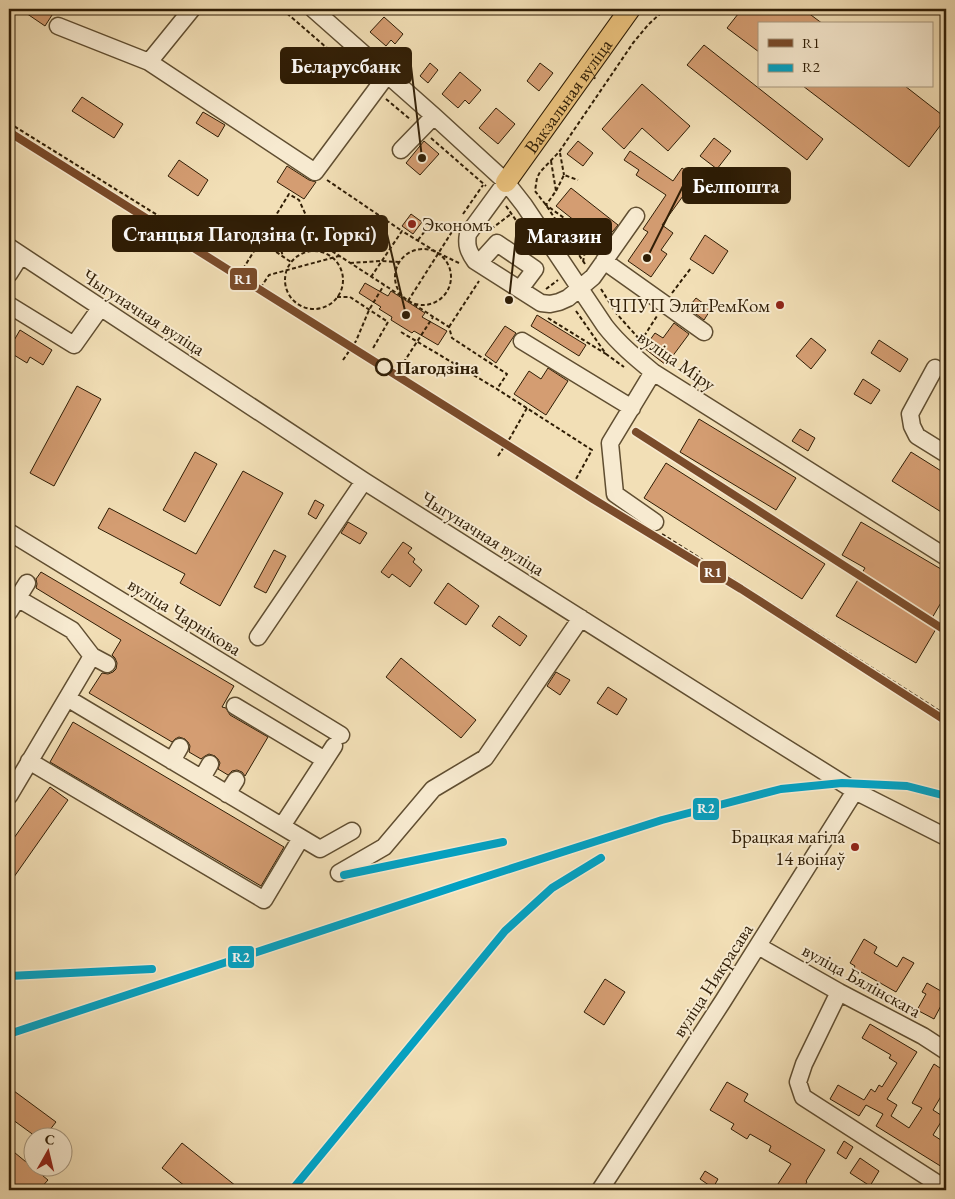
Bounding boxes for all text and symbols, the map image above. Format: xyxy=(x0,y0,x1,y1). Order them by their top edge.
legend xyxy=(758,22,932,88)
street label: Вакзальная вуліца xyxy=(518,33,618,159)
text: R1 xyxy=(802,33,820,52)
callout: Беларусбанк xyxy=(281,48,411,83)
text: Беларусбанк xyxy=(291,53,401,79)
text: R2 xyxy=(802,57,821,76)
callout: Белпошта xyxy=(683,168,790,203)
text: Белпошта xyxy=(693,173,780,199)
place label: Экономъ xyxy=(422,212,493,237)
callout: Станцыя Пагодзіна (г. Горкі) xyxy=(113,216,387,251)
marker: Экономъ xyxy=(406,218,418,230)
callout: Магазин xyxy=(516,219,611,254)
text: Станцыя Пагодзіна (г. Горкі) xyxy=(123,221,377,247)
text: Магазин xyxy=(526,223,602,249)
street label: Чыгуначная вуліца xyxy=(78,263,210,362)
line badge: R1 xyxy=(229,267,258,291)
text: R1 xyxy=(234,270,252,288)
place label: ЧПУП ЭлитРемКом xyxy=(609,293,770,318)
marker: ЧПУП ЭлитРемКом xyxy=(774,299,786,311)
street label: вуліца Міру xyxy=(633,324,721,397)
place label: Пагодзіна xyxy=(396,355,479,380)
marker: Пагодзіна xyxy=(375,358,393,376)
street label: Чыгуначная вуліца xyxy=(416,485,550,582)
line badge: R1 xyxy=(699,560,727,584)
text: R1 xyxy=(704,563,722,581)
street label: вуліца Чарнікова xyxy=(123,572,246,661)
line badge: R2 xyxy=(692,797,720,821)
text: R2 xyxy=(697,799,716,817)
place label: Брацкая магіла 14 воінаў xyxy=(731,824,846,871)
marker: Брацкая магіла 14 воінаў xyxy=(849,841,861,853)
street label: вуліца Някрасава xyxy=(666,918,759,1042)
street label: вуліца Бялінскага xyxy=(798,937,926,1024)
line badge: R2 xyxy=(227,945,255,969)
text: R2 xyxy=(232,948,251,966)
north arrow xyxy=(22,1126,72,1176)
text: С xyxy=(44,1130,56,1149)

